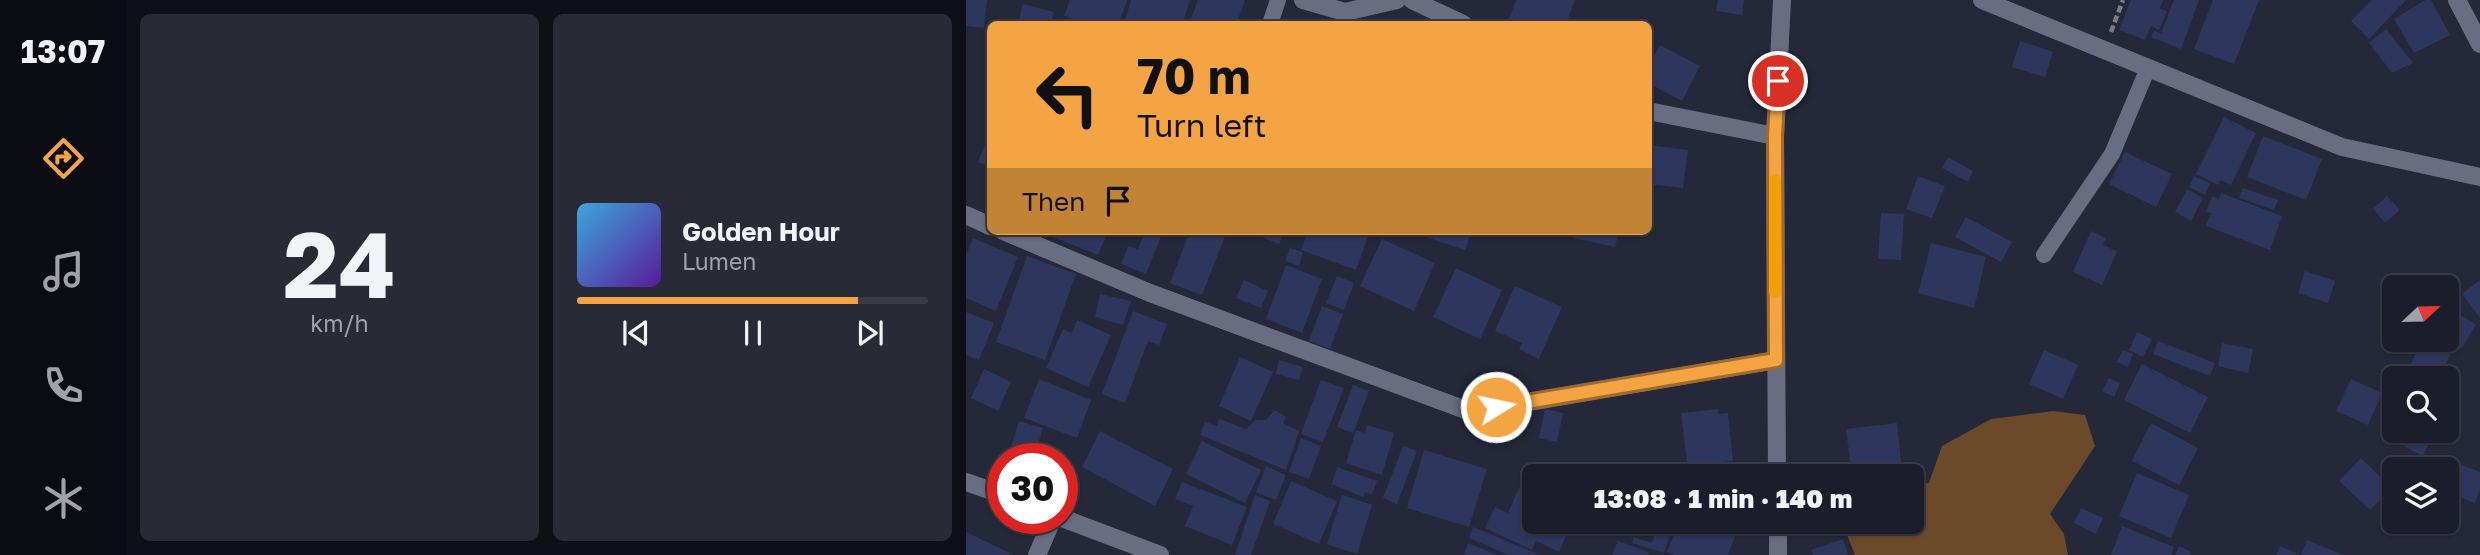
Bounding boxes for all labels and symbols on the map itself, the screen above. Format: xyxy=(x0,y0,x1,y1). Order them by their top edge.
pin xyxy=(1748,51,1808,111)
north arrow xyxy=(2382,275,2459,352)
position arrow xyxy=(1459,370,1533,444)
speed limit sign: 30 xyxy=(987,443,1078,534)

